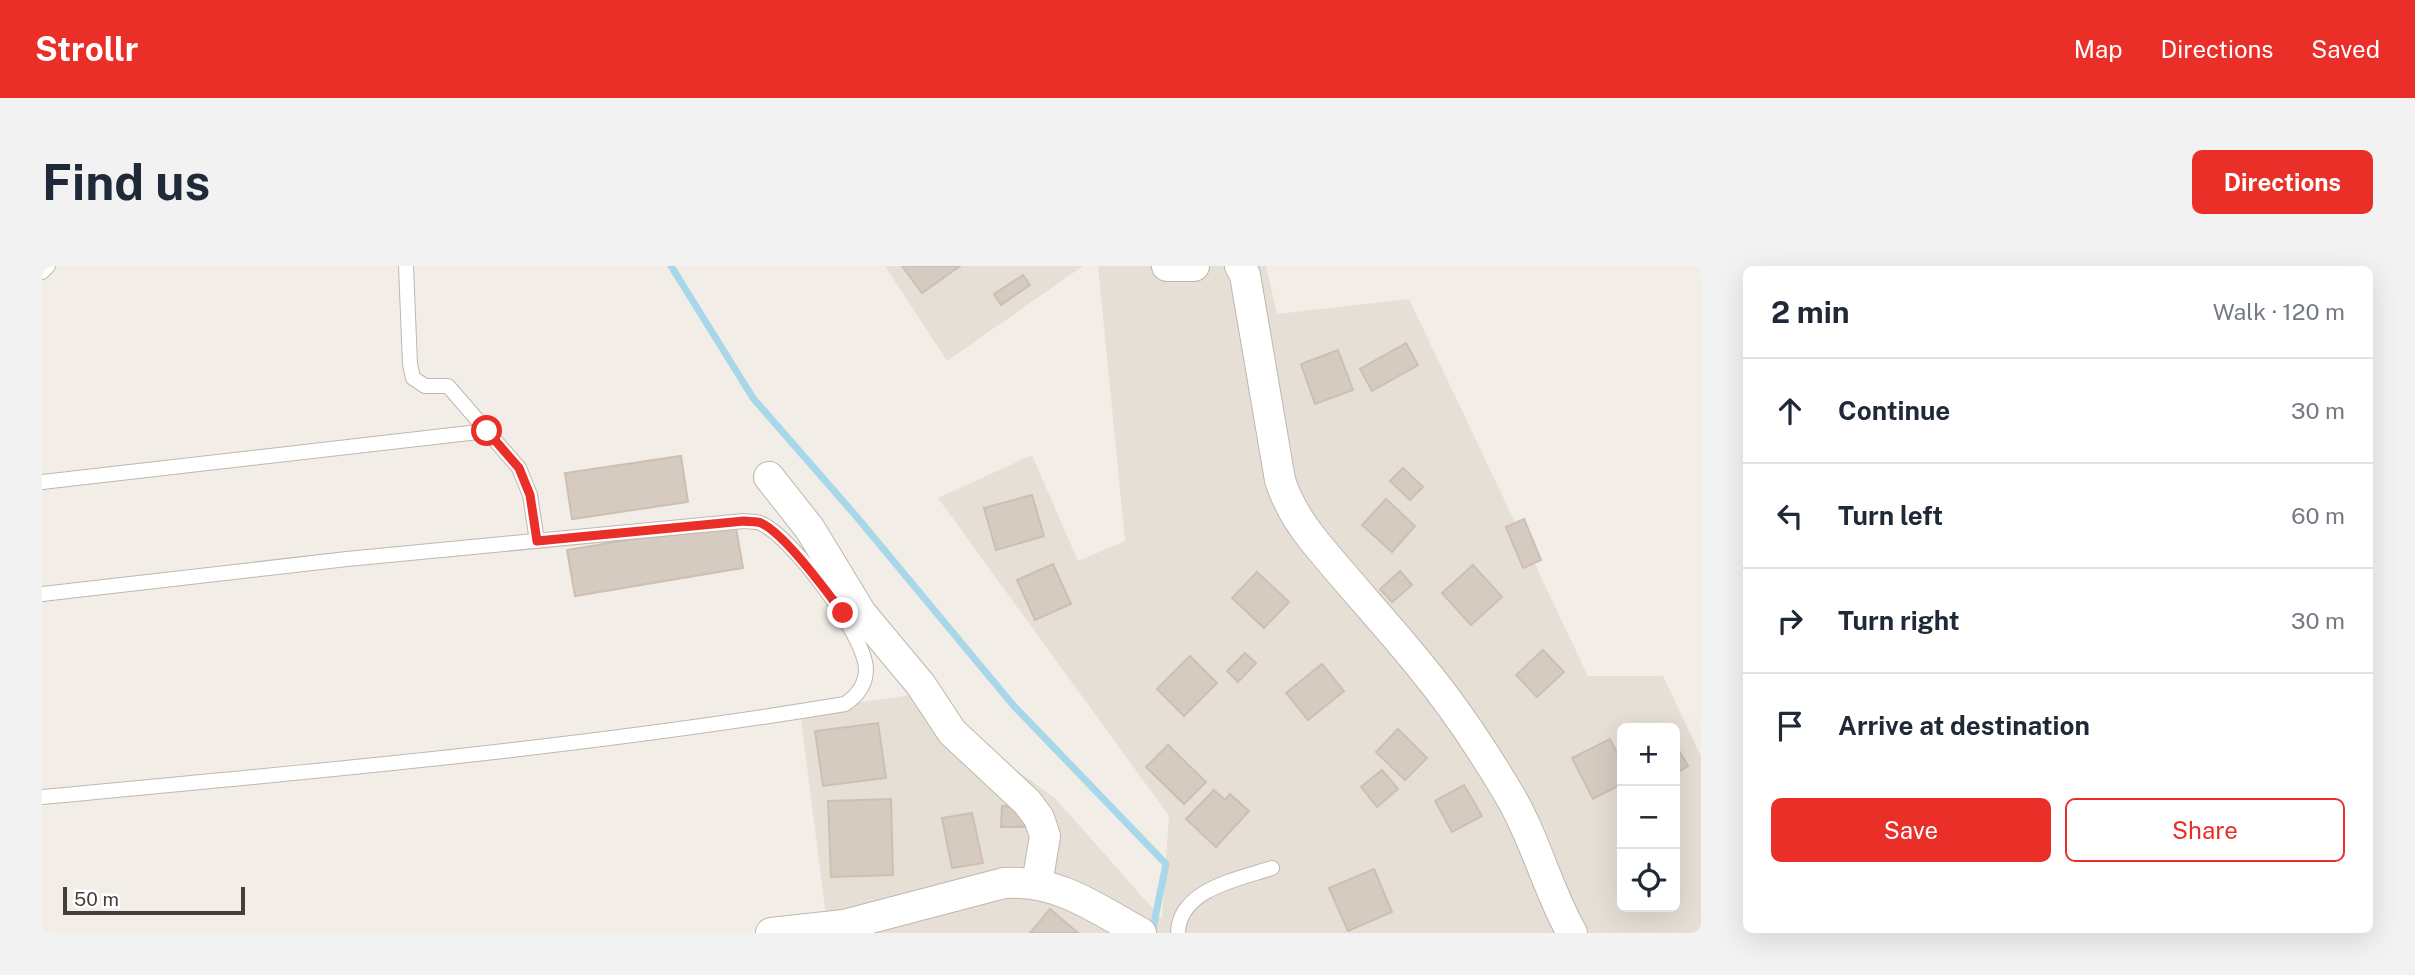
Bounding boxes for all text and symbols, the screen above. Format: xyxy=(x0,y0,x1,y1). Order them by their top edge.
text: Strollr xyxy=(35,30,138,68)
text: Map xyxy=(2074,35,2123,63)
text: Directions xyxy=(2161,35,2273,63)
text: Saved xyxy=(2311,35,2380,63)
button: Directions xyxy=(2192,150,2373,214)
text: Find us xyxy=(42,153,210,211)
text: 2 min xyxy=(1771,294,1850,330)
text: Walk · 120 m xyxy=(2213,298,2345,325)
icon: ahead xyxy=(1771,392,1809,430)
text: Continue xyxy=(1838,395,1950,426)
text: 30 m xyxy=(2291,397,2345,424)
route start xyxy=(471,415,502,446)
icon: left xyxy=(1771,497,1809,535)
text: Turn left xyxy=(1838,500,1943,531)
text: 60 m xyxy=(2291,502,2345,529)
route end xyxy=(827,597,858,628)
icon: right xyxy=(1771,602,1809,640)
text: Turn right xyxy=(1838,605,1960,636)
text: 30 m xyxy=(2291,607,2345,634)
icon: arrive xyxy=(1771,707,1809,745)
text: Arrive at destination xyxy=(1838,710,2090,741)
map controls xyxy=(1617,723,1680,912)
button: + xyxy=(1617,723,1680,786)
button: − xyxy=(1617,786,1680,849)
button: Save xyxy=(1771,798,2051,862)
button: Share xyxy=(2065,798,2345,862)
button: locate xyxy=(1617,849,1680,912)
scale bar xyxy=(63,884,245,916)
text: 50 m xyxy=(74,888,119,910)

